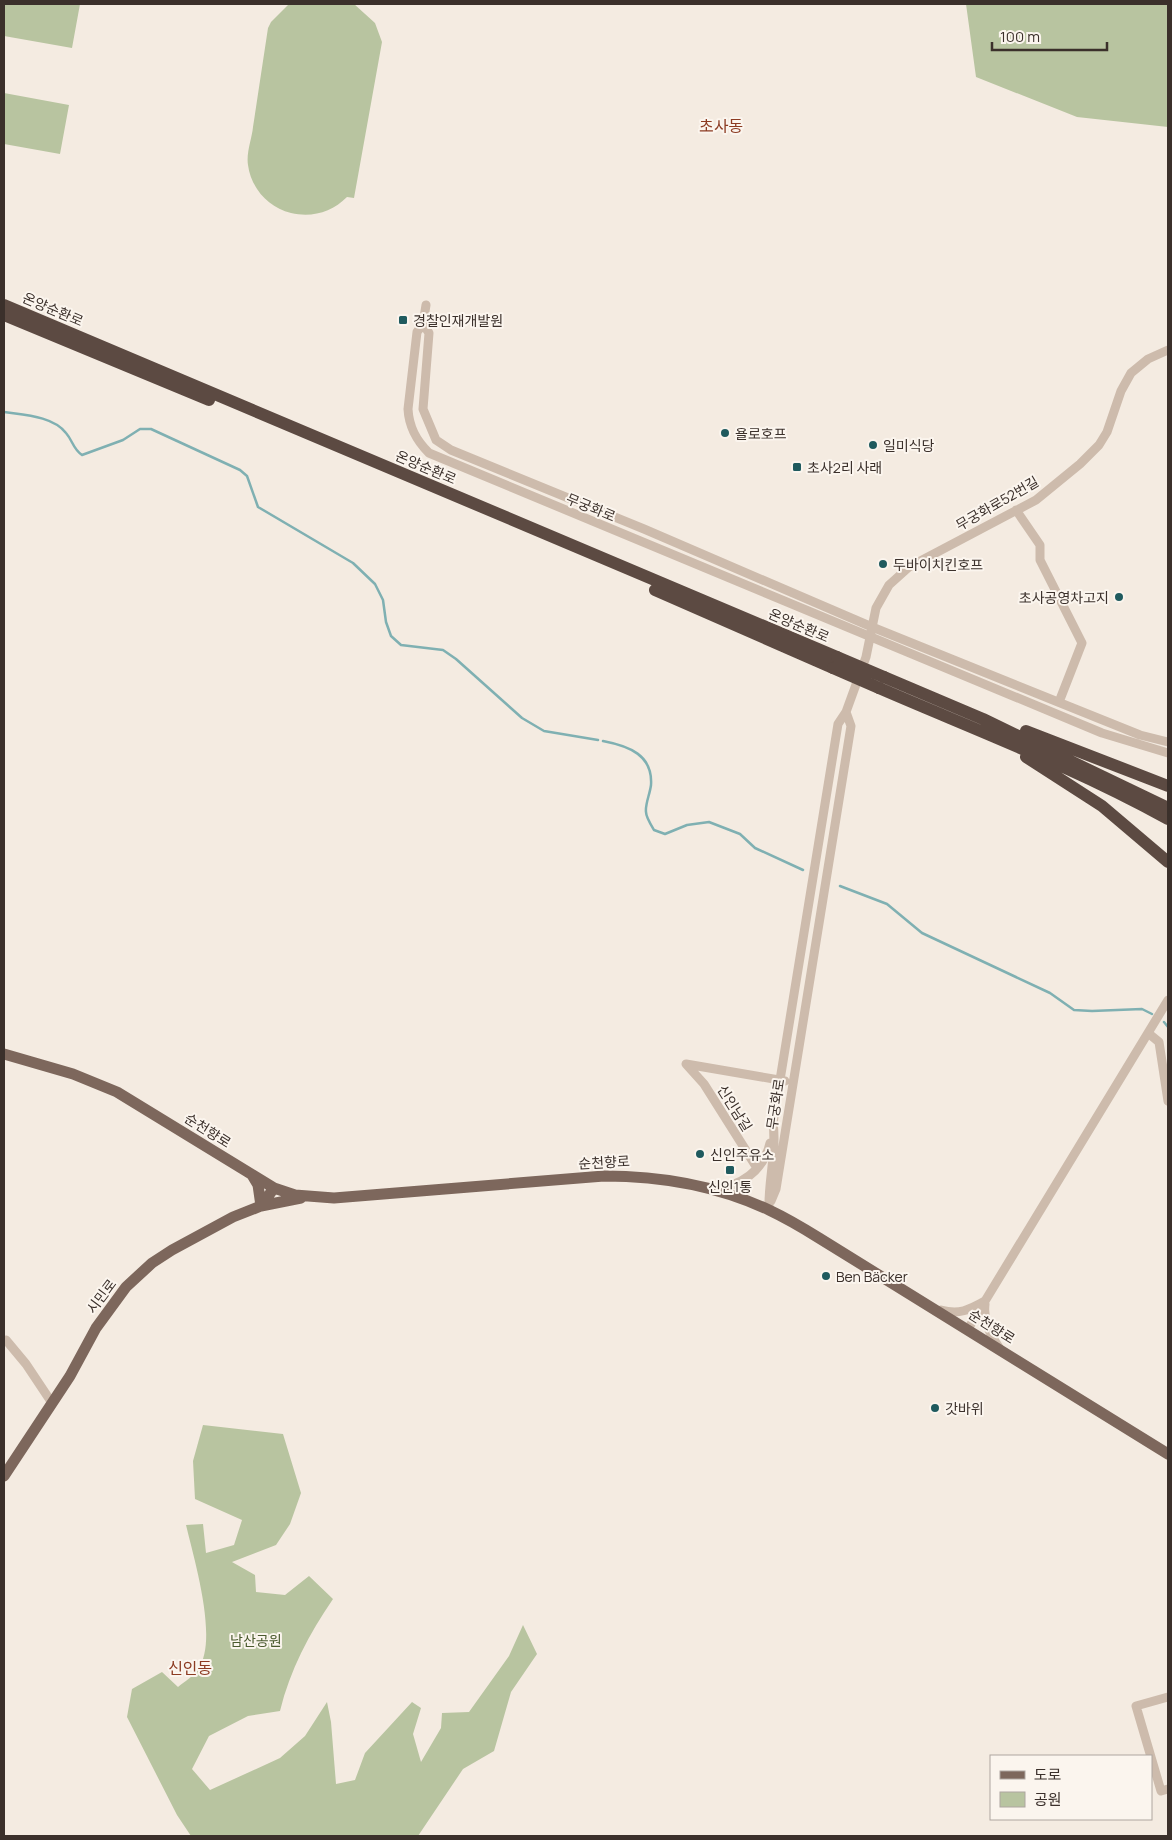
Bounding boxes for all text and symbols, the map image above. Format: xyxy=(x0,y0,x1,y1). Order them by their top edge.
scale bar xyxy=(992,20,1107,52)
text: 100 m xyxy=(1000,26,1040,47)
district label: 초사동 xyxy=(699,115,743,137)
street label: 온양순환로 xyxy=(20,288,86,330)
place label: 경찰인재개발원 xyxy=(413,311,503,330)
marker: 경찰인재개발원 xyxy=(397,314,409,326)
place label: 욜로호프 xyxy=(735,424,787,443)
marker: 욜로호프 xyxy=(719,427,731,439)
place label: 일미식당 xyxy=(883,436,935,455)
marker: 일미식당 xyxy=(867,439,879,451)
street label: 온양순환로 xyxy=(393,446,459,488)
place label: 초사2리 사래 xyxy=(807,458,882,477)
marker: 초사2리 사래 xyxy=(791,461,803,473)
street label: 무궁화로52번길 xyxy=(952,472,1042,534)
street label: 무궁화로 xyxy=(564,489,619,526)
place label: 두바이치킨호프 xyxy=(893,555,983,574)
marker: 두바이치킨호프 xyxy=(877,558,889,570)
place label: 초사공영차고지 xyxy=(1019,588,1109,607)
marker: 초사공영차고지 xyxy=(1113,591,1125,603)
street label: 온양순환로 xyxy=(766,604,832,646)
street label: 무궁화로 xyxy=(762,1077,788,1131)
street label: 신인남길 xyxy=(713,1081,757,1135)
street label: 순천향로 xyxy=(181,1108,235,1152)
place label: 신인주유소 xyxy=(710,1145,775,1164)
marker: 신인주유소 xyxy=(694,1148,706,1160)
street label: 순천향로 xyxy=(578,1151,630,1173)
marker: 신인1통 xyxy=(724,1164,736,1176)
place label: 신인1통 xyxy=(708,1177,752,1196)
place label: Ben Bäcker xyxy=(836,1267,908,1286)
marker: Ben Bäcker xyxy=(820,1270,832,1282)
street label: 시민로 xyxy=(82,1275,120,1317)
street label: 순천향로 xyxy=(965,1304,1019,1348)
place label: 갓바위 xyxy=(945,1399,984,1418)
marker: 갓바위 xyxy=(929,1402,941,1414)
park label: 남산공원 xyxy=(230,1631,282,1650)
district label: 신인동 xyxy=(168,1657,212,1679)
legend xyxy=(990,1755,1152,1820)
text: 도로 xyxy=(1034,1764,1062,1785)
text: 공원 xyxy=(1034,1789,1062,1810)

